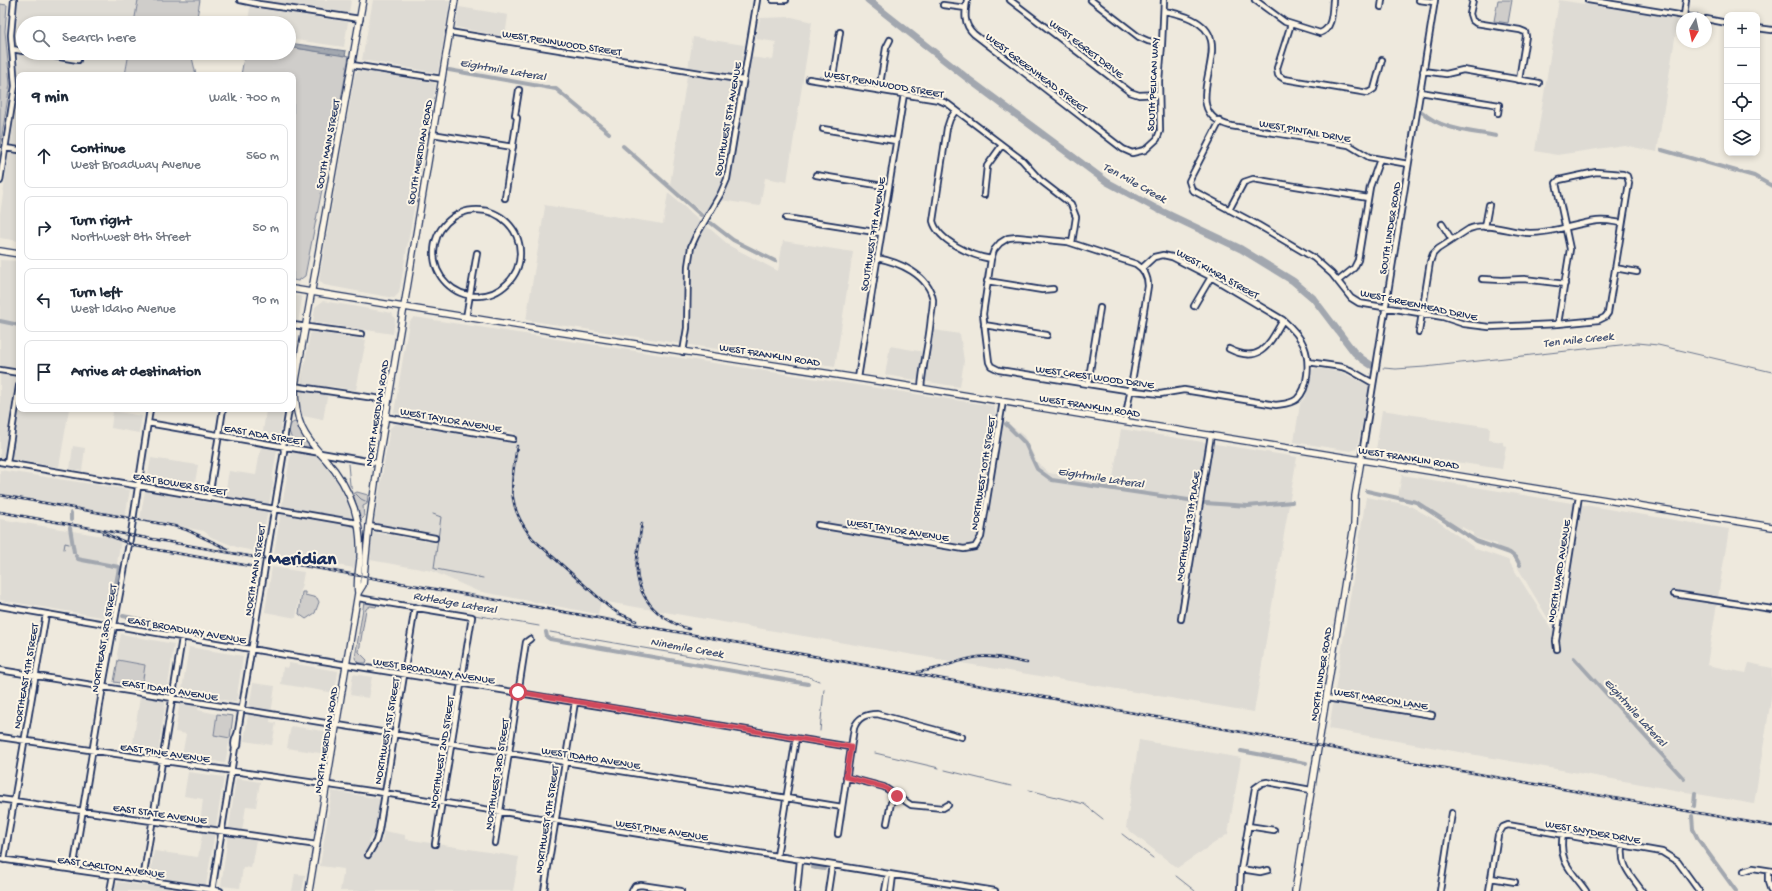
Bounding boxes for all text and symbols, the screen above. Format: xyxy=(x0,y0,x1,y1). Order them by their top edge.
north arrow xyxy=(1676,12,1712,48)
map controls xyxy=(1724,12,1760,156)
button: + xyxy=(1724,12,1760,48)
search box xyxy=(16,16,296,60)
street label: WEST EGRET DRIVE xyxy=(1046,18,1126,82)
icon: search xyxy=(30,27,52,49)
text: Search here xyxy=(62,29,136,47)
street label: WEST PENNWOOD STREET xyxy=(501,29,623,59)
street label: WEST GREENHEAD STREET xyxy=(983,31,1090,116)
street label: SOUTH PELICAN WAY xyxy=(1146,37,1162,131)
button: − xyxy=(1724,48,1760,84)
water label: Eightmile Lateral xyxy=(459,57,548,86)
street label: SOUTHWEST 5TH AVENUE xyxy=(713,60,745,177)
street label: WEST PENNWOOD STREET xyxy=(823,69,945,102)
button: locate xyxy=(1724,84,1760,120)
text: 9 min xyxy=(32,88,68,108)
text: Walk · 700 m xyxy=(209,91,280,106)
street label: SOUTH MAIN STREET xyxy=(314,98,344,190)
street label: SOUTH MERIDIAN ROAD xyxy=(406,98,436,206)
street label: WEST PINTAIL DRIVE xyxy=(1258,118,1352,146)
button: layers xyxy=(1724,120,1760,156)
text: Continue xyxy=(71,140,125,158)
icon: ahead xyxy=(33,145,55,167)
text: 560 m xyxy=(246,149,279,164)
text: West Broadway Avenue xyxy=(71,158,201,173)
water label: Ten Mile Creek xyxy=(1100,161,1170,208)
street label: SOUTHWEST 7TH AVENUE xyxy=(859,175,889,292)
street label: SOUTH LINDER ROAD xyxy=(1378,180,1404,275)
text: Turn right xyxy=(71,212,131,230)
icon: right xyxy=(33,217,55,239)
text: 50 m xyxy=(252,221,279,236)
text: Northwest 8th Street xyxy=(71,230,190,245)
street label: WEST KIMRA STREET xyxy=(1174,247,1261,303)
text: Turn left xyxy=(71,284,122,302)
street label: WEST GREENHEAD DRIVE xyxy=(1359,288,1479,325)
icon: left xyxy=(33,289,55,311)
text: 90 m xyxy=(253,293,279,308)
text: West Idaho Avenue xyxy=(71,302,176,317)
water label: Ten Mile Creek xyxy=(1542,330,1616,352)
street label: WEST FRANKLIN ROAD xyxy=(718,342,822,370)
street label: NORTH MERIDIAN ROAD xyxy=(364,358,392,467)
icon: arrive xyxy=(33,361,55,383)
text: Arrive at destination xyxy=(71,363,201,381)
street label: WEST CREST WOOD DRIVE xyxy=(1035,364,1156,392)
street label: WEST FRANKLIN ROAD xyxy=(1038,393,1142,421)
street label: WEST TAYLOR AVENUE xyxy=(399,406,503,436)
street label: NORTHWEST 10TH STREET xyxy=(969,415,999,531)
street label: EAST ADA STREET xyxy=(223,423,305,449)
street label: WEST FRANKLIN ROAD xyxy=(1357,445,1461,473)
water label: Eightmile Lateral xyxy=(1057,465,1146,493)
street label: NORTHWEST 13TH PLACE xyxy=(1174,469,1204,582)
street label: EAST BOWER STREET xyxy=(132,471,228,499)
street label: WEST TAYLOR AVENUE xyxy=(846,517,951,545)
street label: NORTH WARD AVENUE xyxy=(1546,518,1574,624)
street label: NORTH MAIN STREET xyxy=(243,523,269,617)
district label: Meridian xyxy=(268,549,337,572)
street label: NORTHEAST 3RD STREET xyxy=(90,583,121,693)
water label: Rutledge Lateral xyxy=(412,590,499,618)
street label: EAST BROADWAY AVENUE xyxy=(126,615,248,648)
street label: NORTHEAST 4TH STREET xyxy=(12,622,42,730)
street label: NORTH LINDER ROAD xyxy=(1309,626,1335,722)
water label: Ninemile Creek xyxy=(649,636,726,663)
street label: WEST BROADWAY AVENUE xyxy=(372,656,497,688)
water label: Eightmile Lateral xyxy=(1600,676,1670,751)
street label: EAST IDAHO AVENUE xyxy=(121,677,220,705)
street label: NORTHWEST 1ST STREET xyxy=(373,677,403,785)
route start xyxy=(509,683,527,701)
street label: NORTH MERIDIAN ROAD xyxy=(313,685,341,794)
street label: WEST MARCON LANE xyxy=(1333,687,1430,714)
street label: NORTHWEST 2ND STREET xyxy=(428,695,458,809)
street label: NORTHWEST 3RD STREET xyxy=(483,717,513,831)
street label: EAST PINE AVENUE xyxy=(119,742,211,766)
street label: WEST IDAHO AVENUE xyxy=(540,745,642,773)
street label: NORTHWEST 4TH STREET xyxy=(533,764,563,874)
route end xyxy=(888,787,906,805)
street label: EAST STATE AVENUE xyxy=(112,802,209,828)
street label: WEST PINE AVENUE xyxy=(615,818,710,844)
street label: WEST SNYDER DRIVE xyxy=(1544,819,1642,847)
street label: EAST CARLTON AVENUE xyxy=(56,855,166,882)

